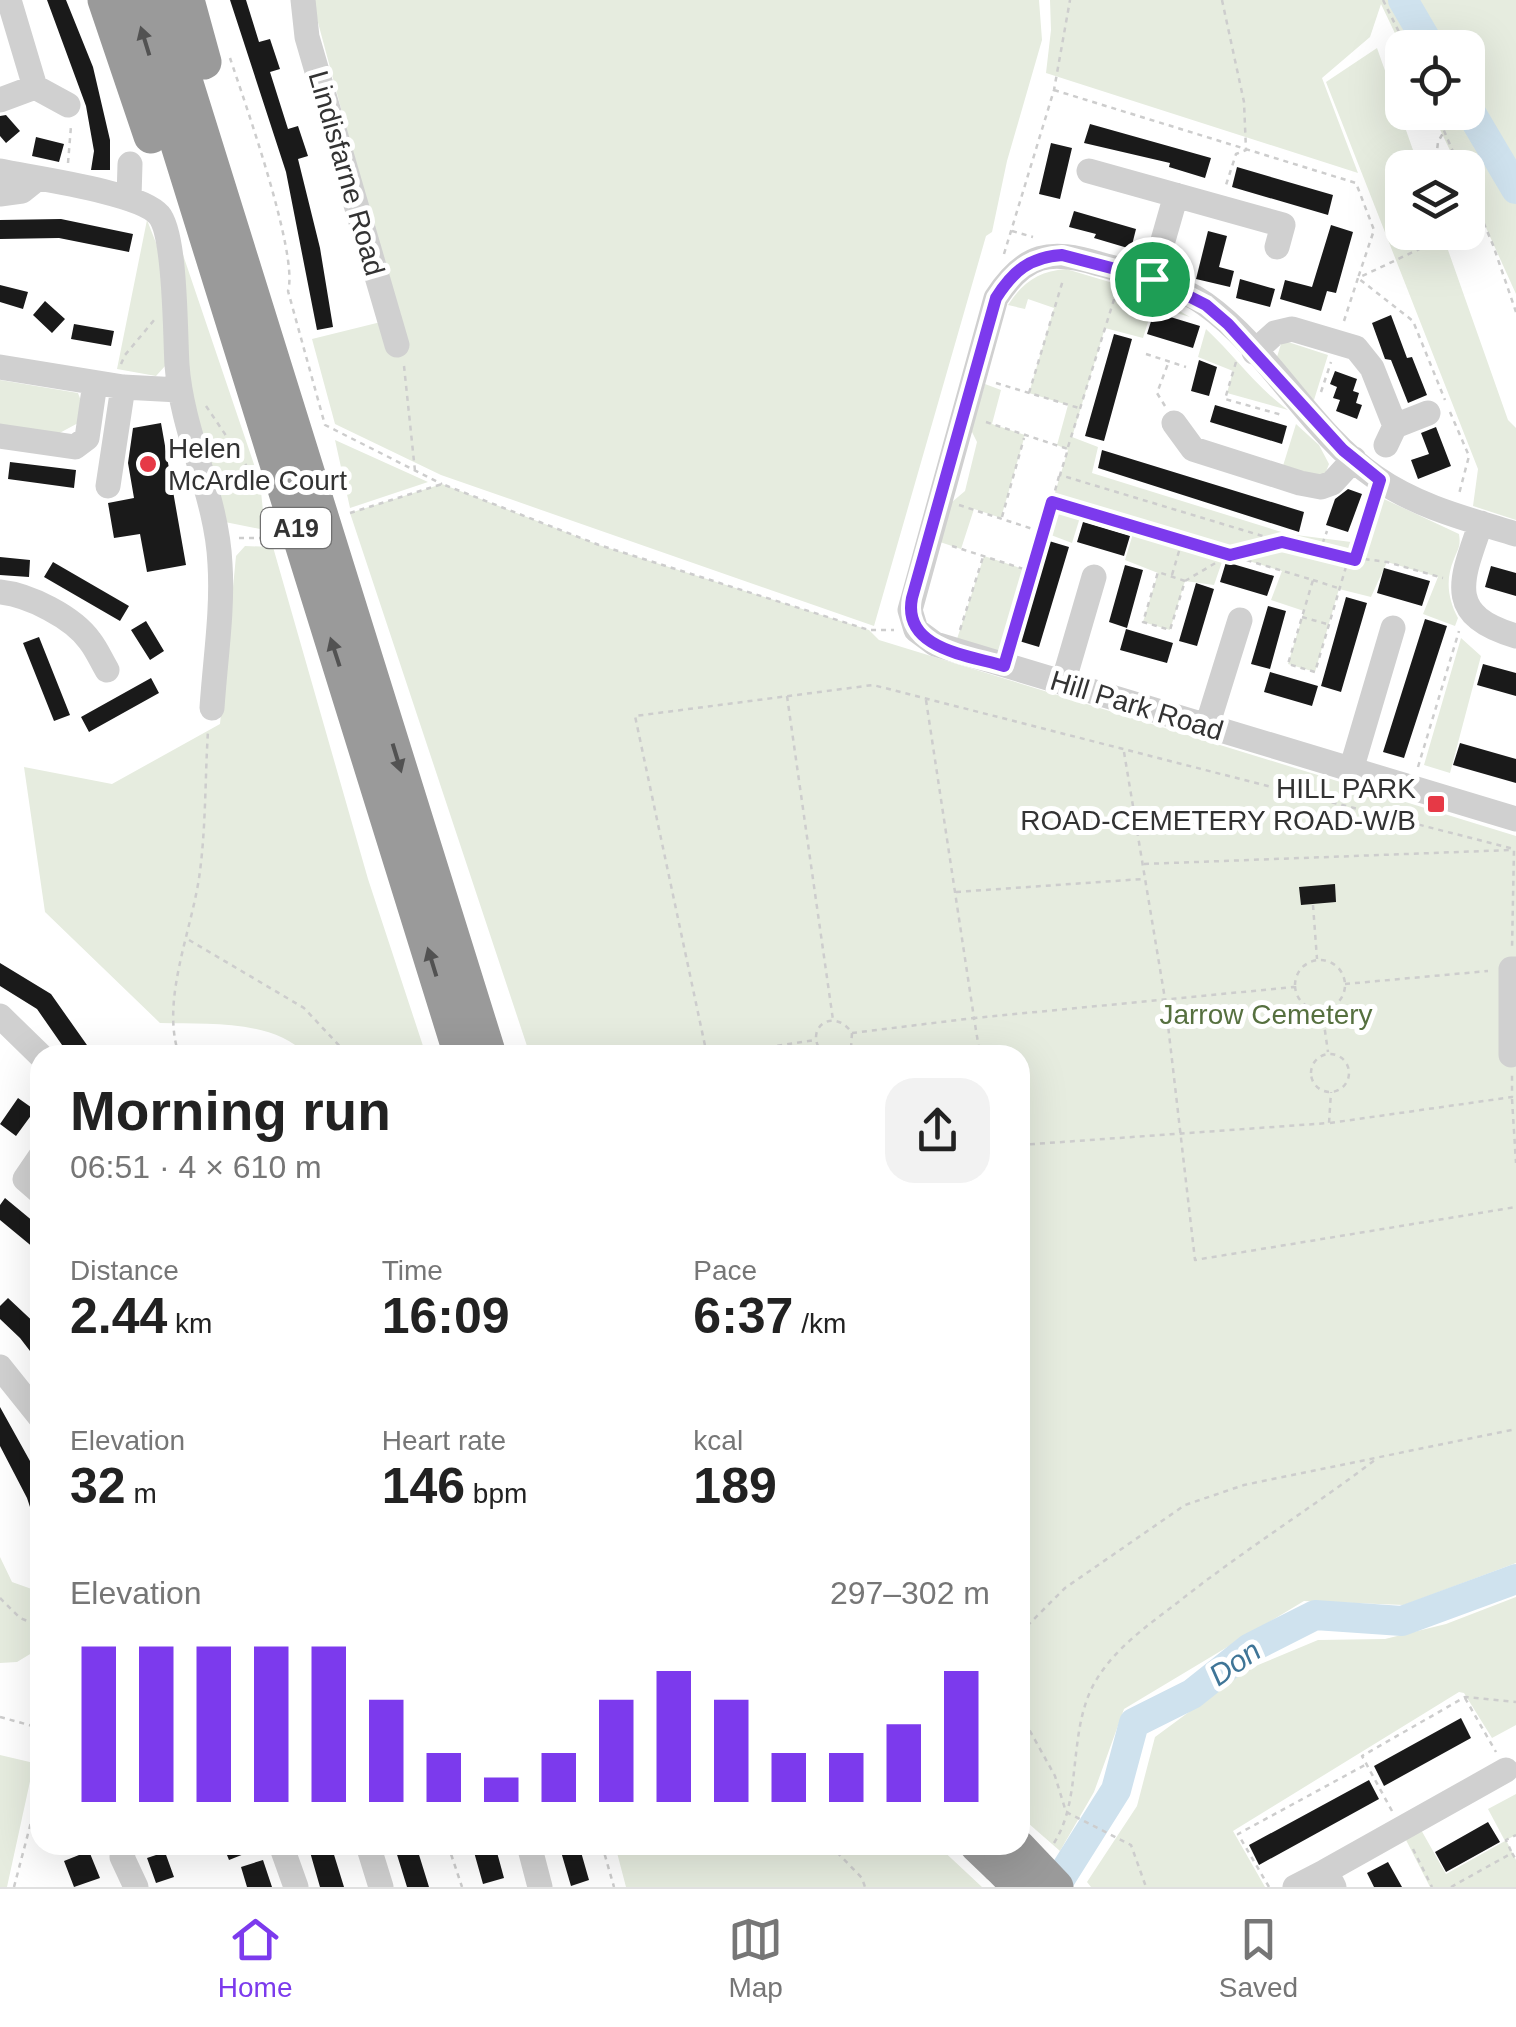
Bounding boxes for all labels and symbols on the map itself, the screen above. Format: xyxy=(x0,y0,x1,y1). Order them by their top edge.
one-way arrow xyxy=(137,25,152,55)
street label: Lindisfarne Road xyxy=(302,67,391,279)
pin xyxy=(1110,237,1195,322)
place label: Helen McArdle Court xyxy=(168,433,347,496)
marker: Helen McArdle Court xyxy=(137,453,159,475)
road number: A19 xyxy=(261,508,331,548)
one-way arrow xyxy=(327,636,342,666)
street label: Hill Park Road xyxy=(1047,664,1227,746)
one-way arrow xyxy=(390,743,405,774)
place label: HILL PARK ROAD-CEMETERY ROAD-W/B xyxy=(1020,773,1416,836)
marker: HILL PARK ROAD-CEMETERY ROAD-W/B xyxy=(1425,793,1447,815)
one-way arrow xyxy=(424,946,439,977)
park label: Jarrow Cemetery xyxy=(1159,999,1373,1030)
water label: Don xyxy=(1203,1633,1267,1692)

